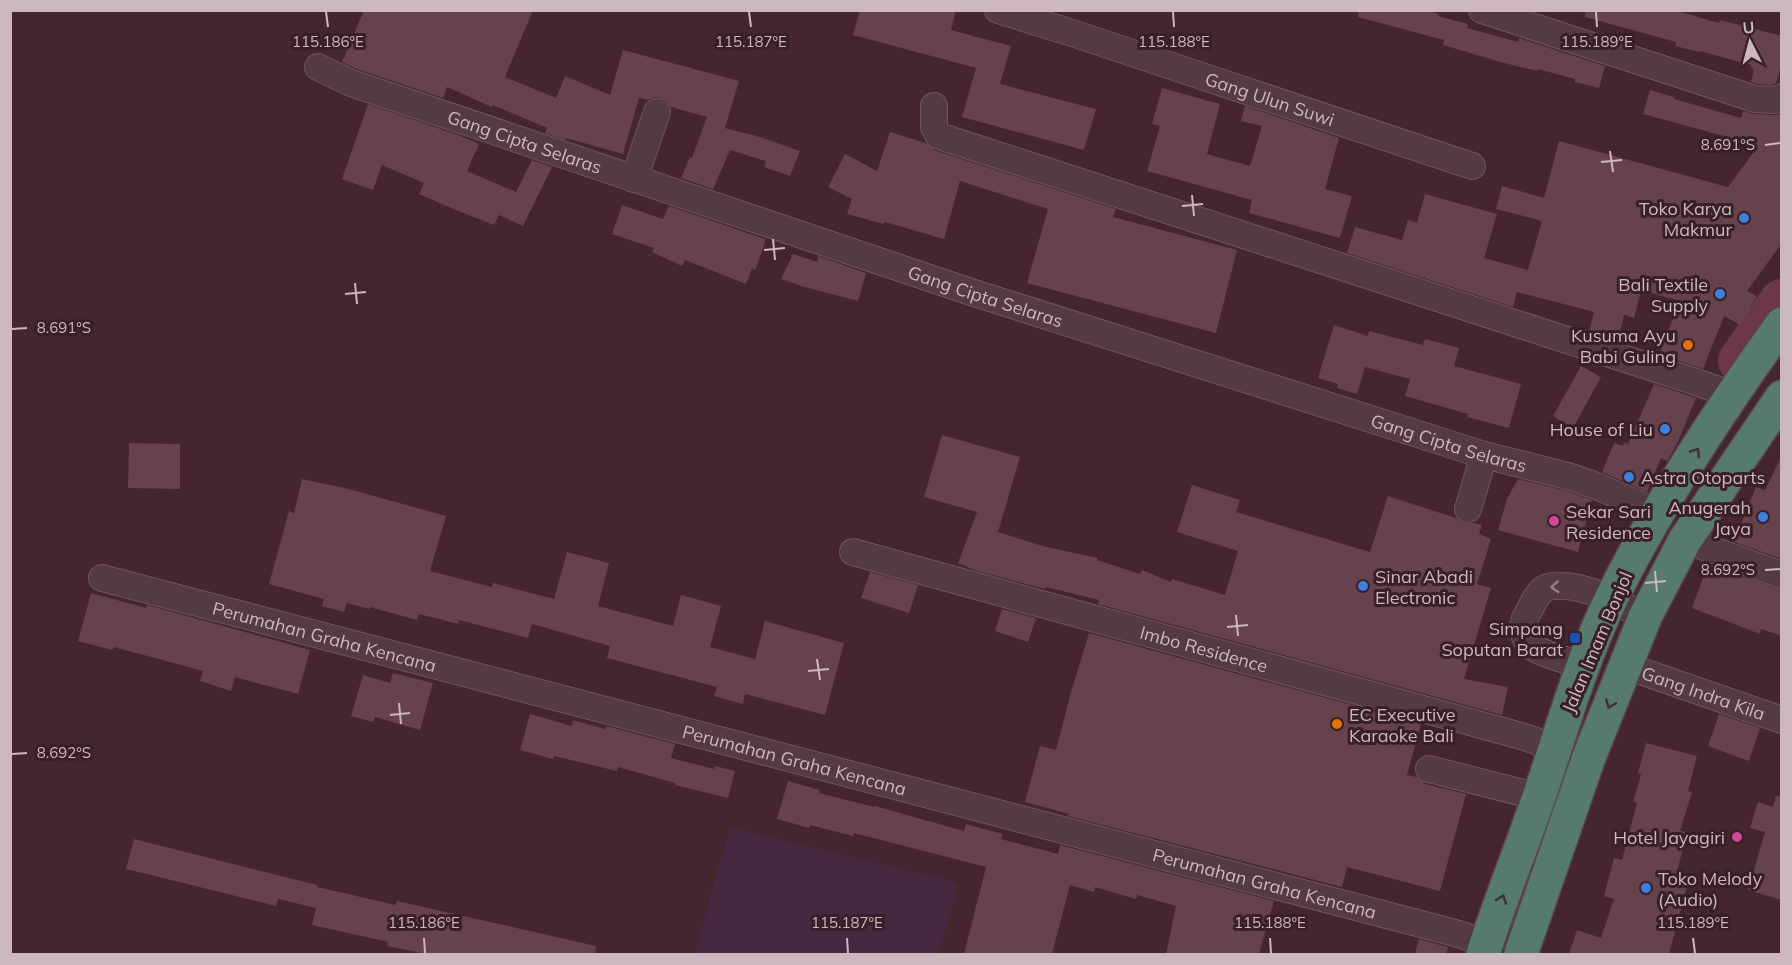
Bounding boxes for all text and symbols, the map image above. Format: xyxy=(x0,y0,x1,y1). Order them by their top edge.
north arrow xyxy=(1720,12,1780,72)
text: U xyxy=(1741,17,1755,38)
text: 115.186°E xyxy=(292,32,364,51)
text: 115.187°E xyxy=(715,32,787,51)
text: 115.188°E xyxy=(1138,32,1210,51)
text: 115.189°E xyxy=(1561,32,1633,51)
street label: Gang Ulun Suwi xyxy=(1202,67,1337,131)
street label: Gang Cipta Selaras xyxy=(444,105,605,178)
text: 8.691°S xyxy=(1701,135,1755,154)
place label: Toko Karya Makmur xyxy=(1639,197,1732,241)
marker: Toko Karya Makmur xyxy=(1737,211,1751,225)
street label: Gang Cipta Selaras xyxy=(905,260,1066,332)
place label: Bali Textile Supply xyxy=(1618,273,1708,317)
marker: Bali Textile Supply xyxy=(1713,287,1727,301)
text: 8.691°S xyxy=(37,318,91,337)
place label: Kusuma Ayu Babi Guling xyxy=(1571,324,1676,368)
marker: Kusuma Ayu Babi Guling xyxy=(1681,338,1695,352)
street label: Gang Cipta Selaras xyxy=(1368,408,1529,477)
place label: House of Liu xyxy=(1550,418,1653,441)
marker: House of Liu xyxy=(1658,422,1672,436)
one-way arrow xyxy=(1688,448,1700,458)
place label: Astra Otoparts xyxy=(1641,466,1765,489)
marker: Astra Otoparts xyxy=(1622,470,1636,484)
place label: Anugerah Jaya xyxy=(1668,496,1751,540)
place label: Sekar Sari Residence xyxy=(1566,500,1651,544)
marker: Anugerah Jaya xyxy=(1756,510,1770,524)
marker: Sekar Sari Residence xyxy=(1547,514,1561,528)
text: 8.692°S xyxy=(1701,560,1755,579)
place label: Sinar Abadi Electronic xyxy=(1375,565,1473,609)
street label: Jalan Imam Bonjol xyxy=(1557,568,1637,716)
marker: Sinar Abadi Electronic xyxy=(1356,579,1370,593)
one-way arrow xyxy=(1550,580,1560,593)
street label: Perumahan Graha Kencana xyxy=(210,596,439,677)
place label: Simpang Soputan Barat xyxy=(1441,617,1563,661)
street label: Imbo Residence xyxy=(1138,620,1270,677)
marker: Simpang Soputan Barat xyxy=(1568,631,1582,645)
street label: Gang Indra Kila xyxy=(1639,661,1768,725)
one-way arrow xyxy=(1605,698,1618,709)
place label: EC Executive Karaoke Bali xyxy=(1349,703,1455,747)
marker: EC Executive Karaoke Bali xyxy=(1330,717,1344,731)
street label: Perumahan Graha Kencana xyxy=(680,719,909,800)
text: 8.692°S xyxy=(37,743,91,762)
place label: Hotel Jayagiri xyxy=(1613,826,1725,849)
marker: Hotel Jayagiri xyxy=(1730,830,1744,844)
street label: Perumahan Graha Kencana xyxy=(1150,843,1379,923)
place label: Toko Melody (Audio) xyxy=(1658,867,1762,911)
marker: Toko Melody (Audio) xyxy=(1639,881,1653,895)
one-way arrow xyxy=(1495,894,1508,905)
text: 115.186°E xyxy=(388,913,460,932)
text: 115.187°E xyxy=(811,913,883,932)
text: 115.188°E xyxy=(1234,913,1306,932)
text: 115.189°E xyxy=(1657,913,1729,932)

